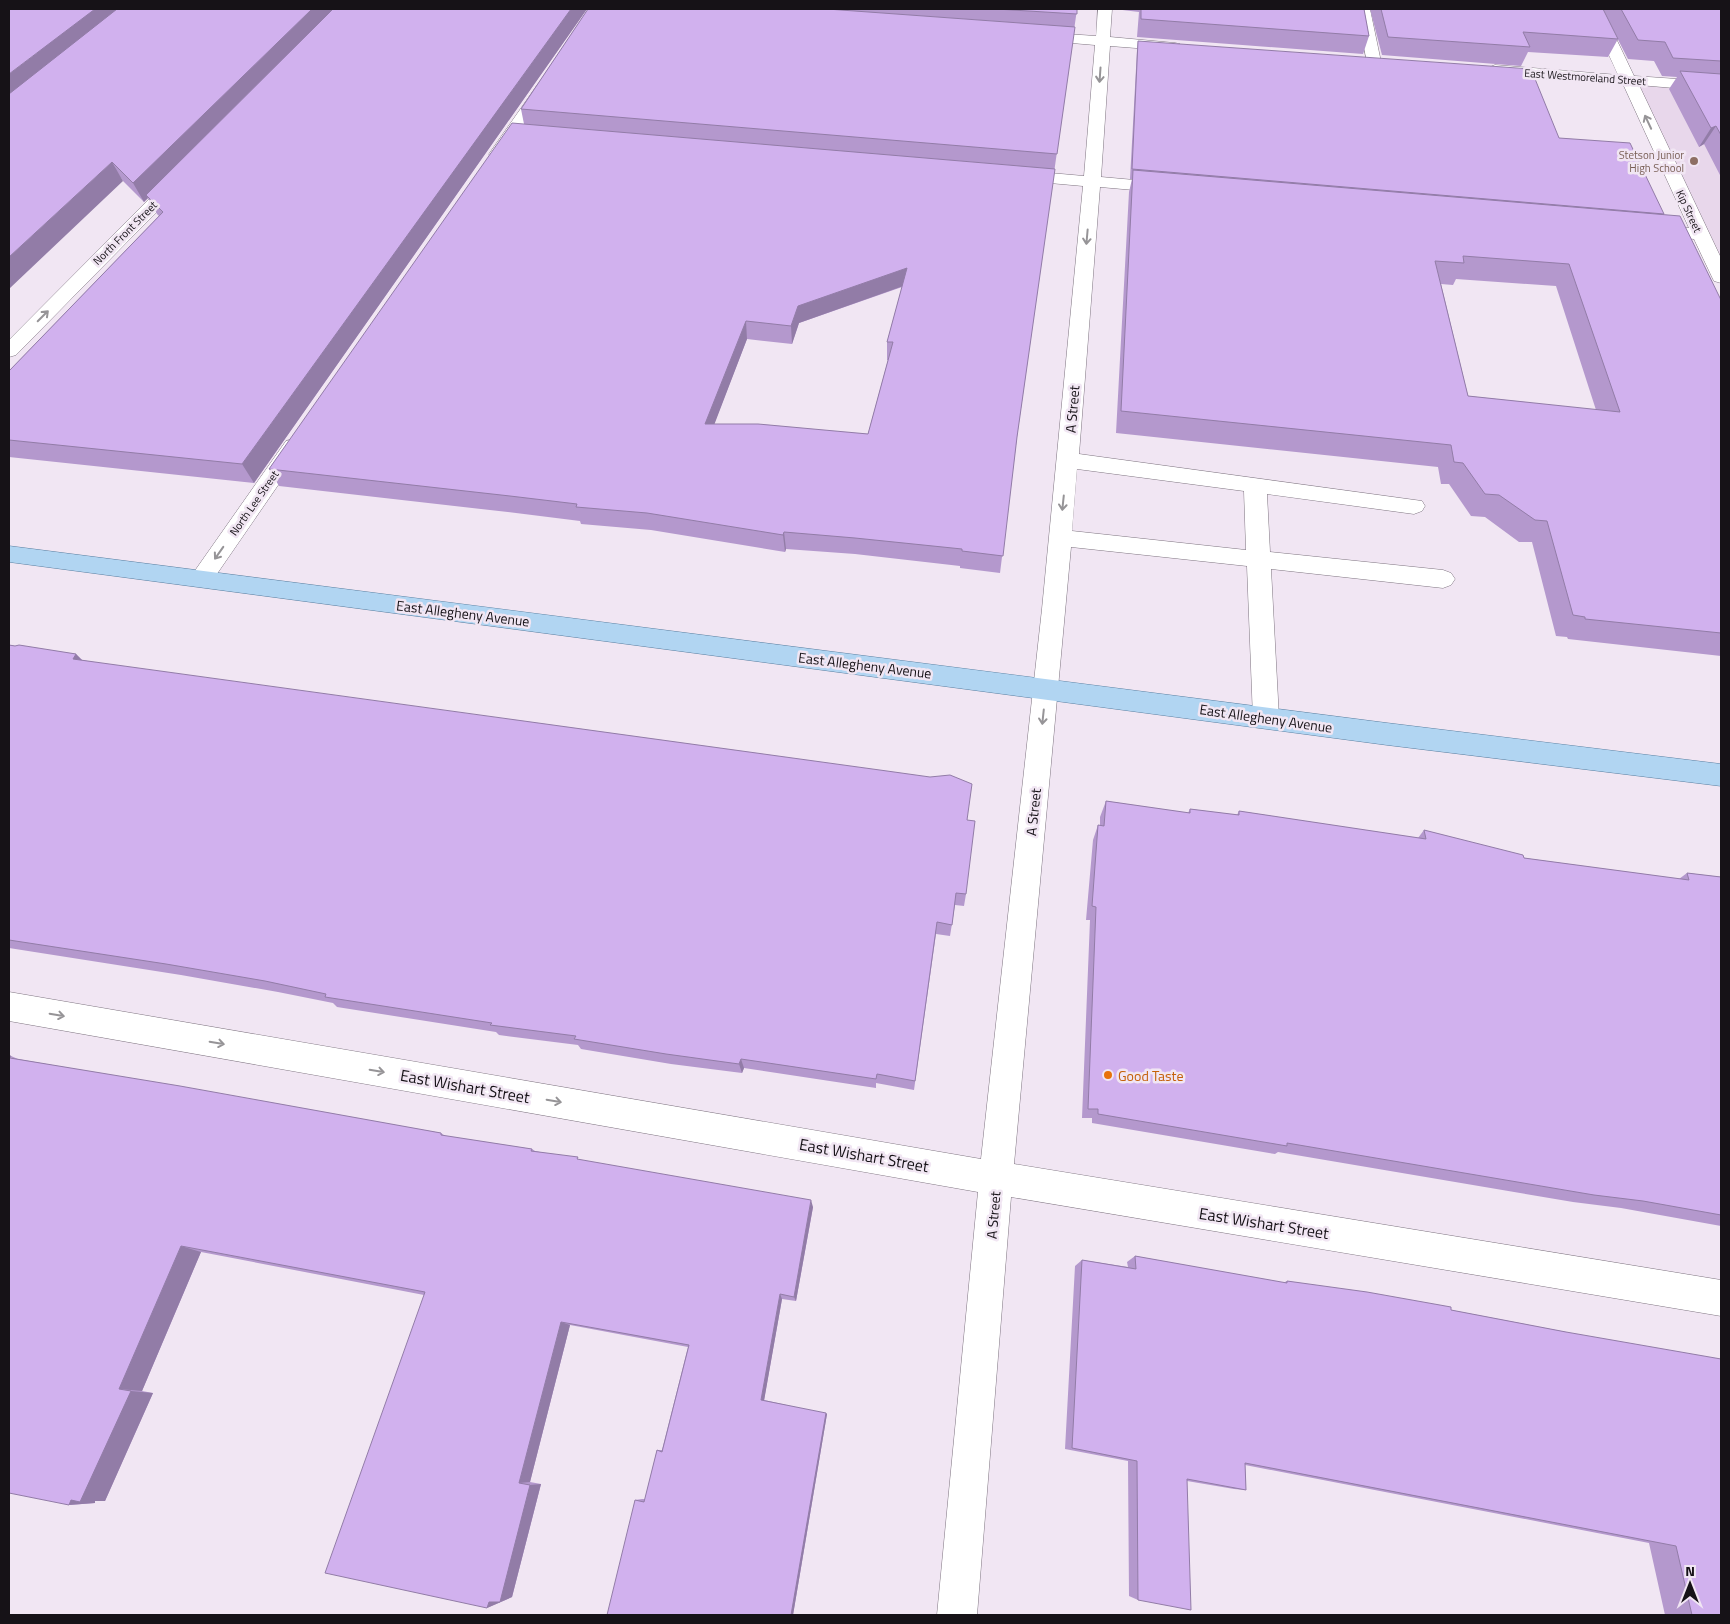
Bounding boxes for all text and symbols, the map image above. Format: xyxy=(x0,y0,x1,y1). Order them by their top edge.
street label: East Westmoreland Street xyxy=(1524,65,1646,89)
one-way arrow xyxy=(1095,66,1104,82)
one-way arrow xyxy=(1643,115,1653,130)
place label: Stetson Junior High School xyxy=(1619,147,1684,176)
marker: Stetson Junior High School xyxy=(1688,155,1700,167)
street label: Kip Street xyxy=(1672,187,1706,235)
street label: North Front Street xyxy=(89,197,161,269)
one-way arrow xyxy=(1083,228,1092,244)
one-way arrow xyxy=(37,310,49,323)
street label: A Street xyxy=(1059,384,1085,434)
street label: North Lee Street xyxy=(226,467,283,539)
one-way arrow xyxy=(1058,495,1068,511)
one-way arrow xyxy=(214,546,225,559)
street label: East Allegheny Avenue xyxy=(395,594,531,632)
street label: East Allegheny Avenue xyxy=(797,646,933,684)
street label: East Allegheny Avenue xyxy=(1198,698,1334,738)
one-way arrow xyxy=(1038,709,1048,725)
street label: A Street xyxy=(1020,787,1046,837)
one-way arrow xyxy=(48,1010,64,1020)
one-way arrow xyxy=(208,1038,224,1048)
street label: East Wishart Street xyxy=(398,1063,532,1109)
place label: Good Taste xyxy=(1118,1065,1184,1086)
one-way arrow xyxy=(369,1066,385,1076)
marker: Good Taste xyxy=(1102,1069,1114,1081)
one-way arrow xyxy=(546,1097,562,1107)
street label: East Wishart Street xyxy=(797,1132,931,1178)
street label: A Street xyxy=(980,1190,1006,1240)
street label: East Wishart Street xyxy=(1197,1201,1331,1245)
north arrow xyxy=(1665,1559,1715,1609)
text: N xyxy=(1685,1560,1695,1581)

